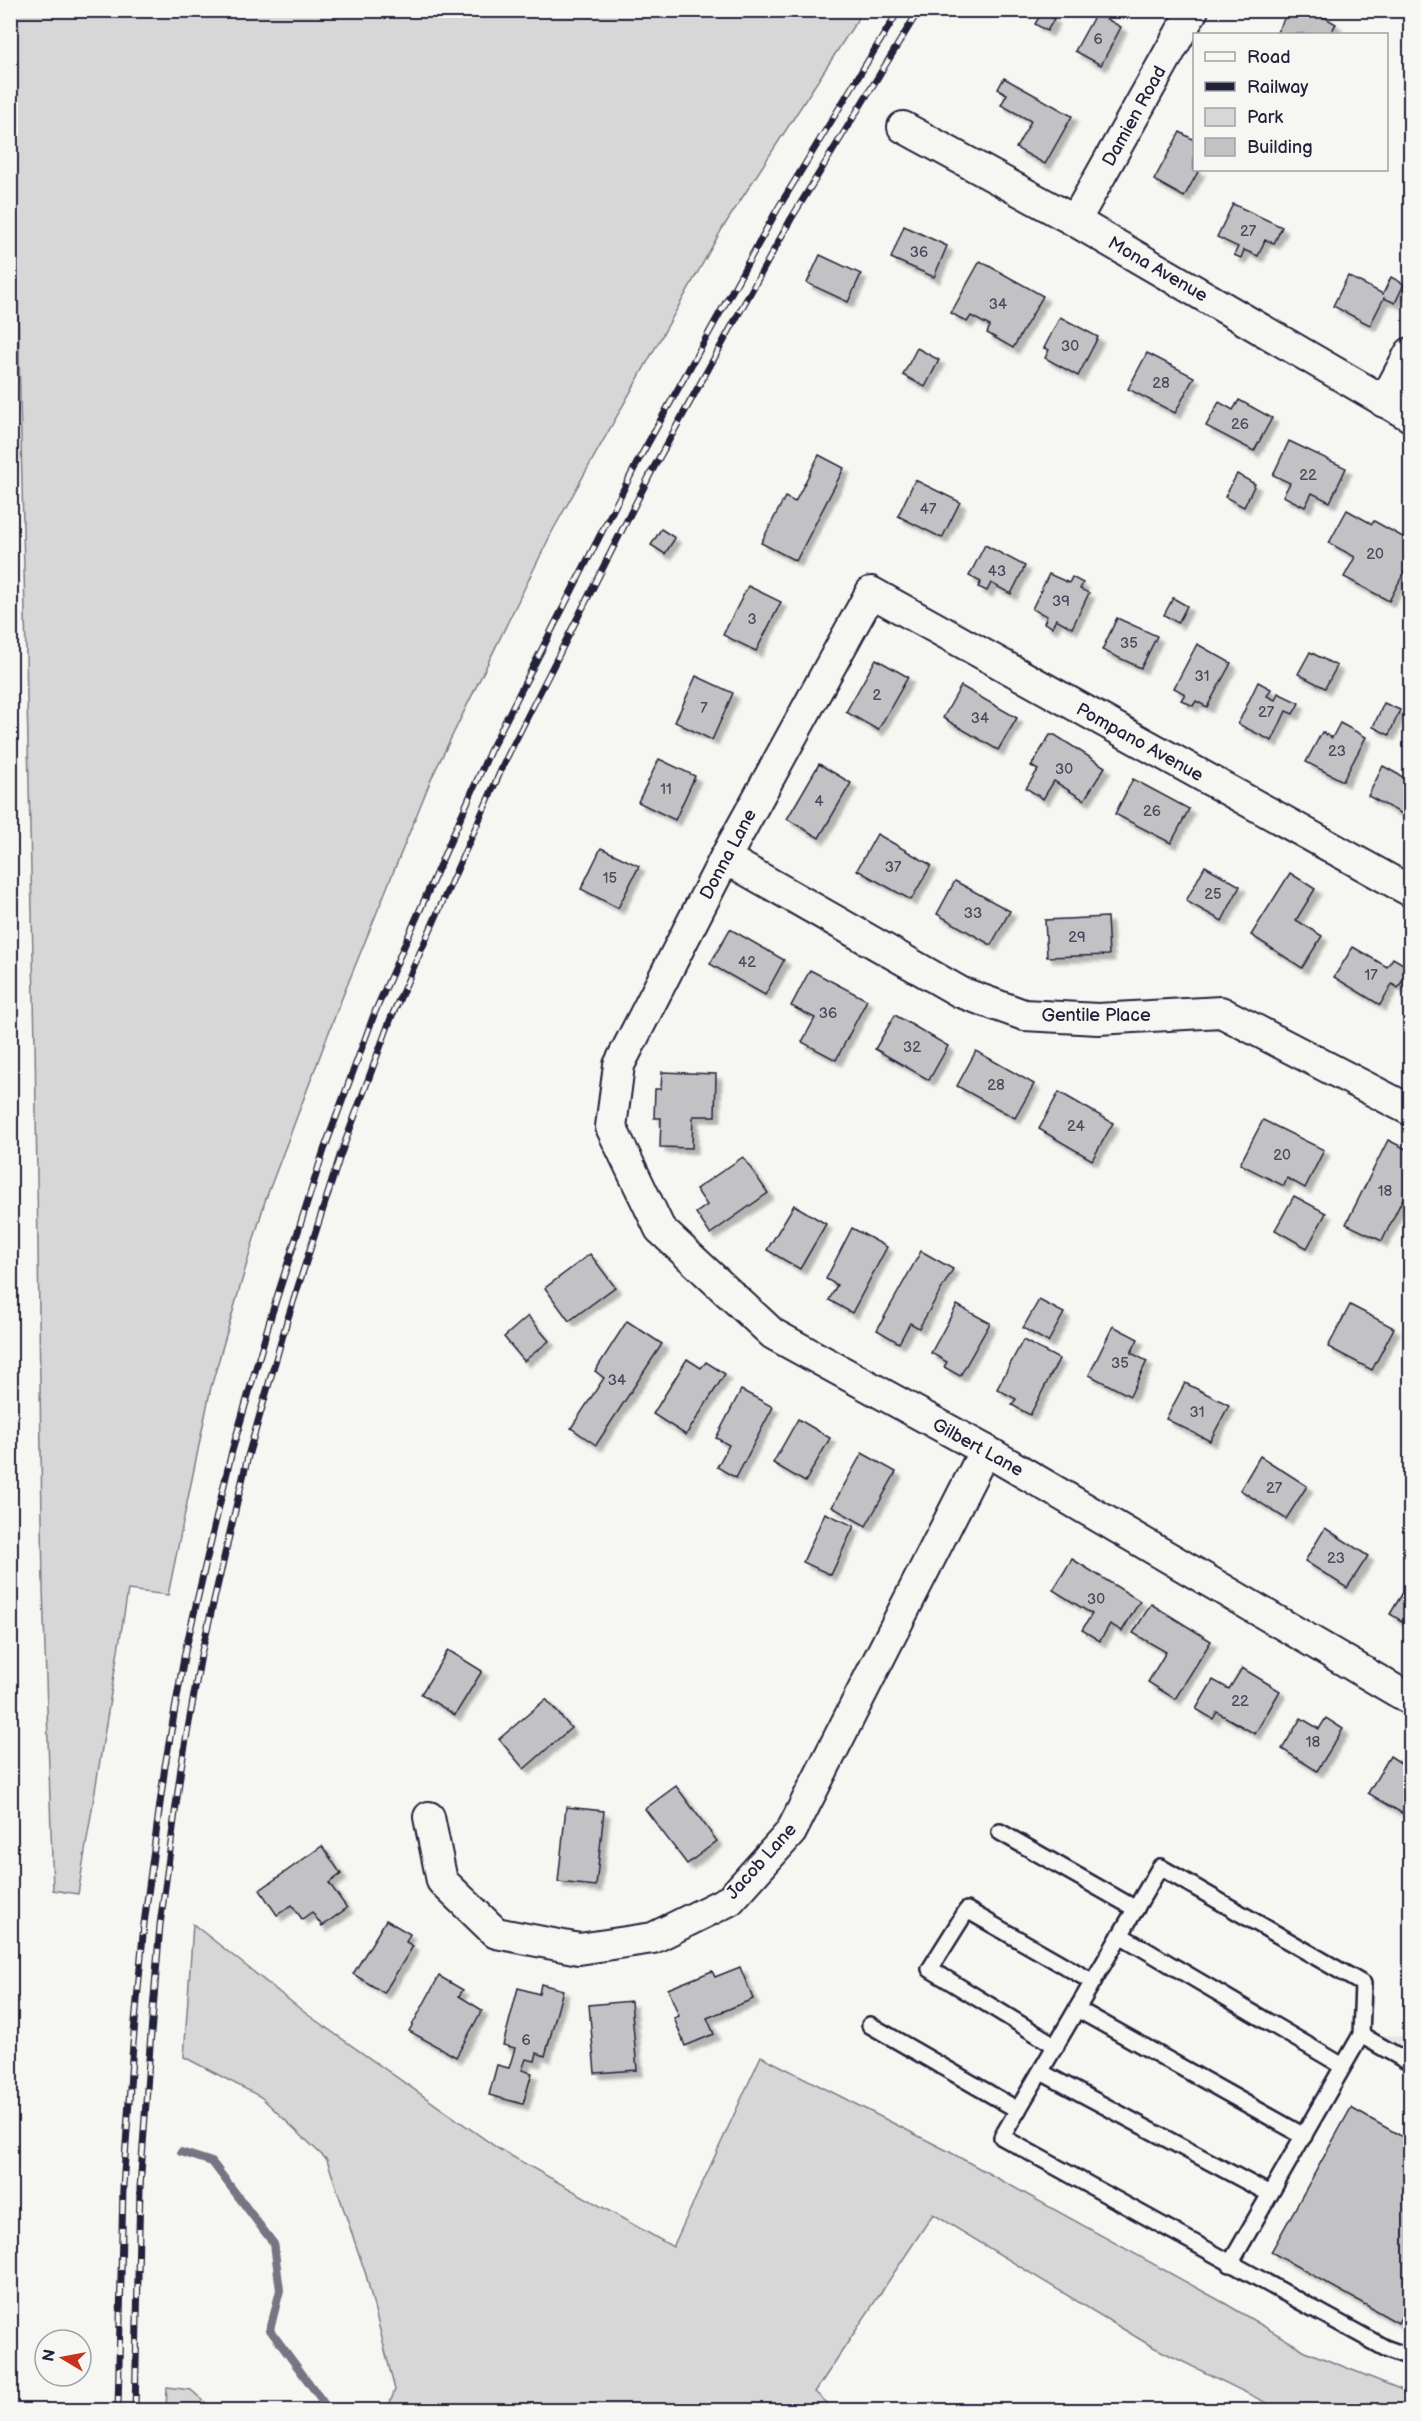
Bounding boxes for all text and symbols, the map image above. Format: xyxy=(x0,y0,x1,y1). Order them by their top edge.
house number: 6 xyxy=(1093,30,1103,49)
legend xyxy=(1193,33,1388,171)
text: Road xyxy=(1247,47,1291,68)
street label: Damien Road xyxy=(1098,62,1171,170)
text: Railway xyxy=(1247,77,1309,98)
text: Park xyxy=(1247,107,1283,128)
text: Building xyxy=(1247,137,1313,158)
house number: 27 xyxy=(1240,222,1257,241)
street label: Mona Avenue xyxy=(1104,232,1212,307)
house number: 36 xyxy=(910,243,928,262)
house number: 34 xyxy=(989,295,1007,314)
house number: 30 xyxy=(1061,337,1079,356)
house number: 28 xyxy=(1152,374,1170,393)
house number: 26 xyxy=(1231,415,1249,434)
house number: 22 xyxy=(1299,466,1317,485)
house number: 47 xyxy=(920,500,937,519)
house number: 20 xyxy=(1366,545,1384,564)
house number: 43 xyxy=(988,562,1006,581)
house number: 39 xyxy=(1052,592,1070,611)
house number: 3 xyxy=(747,610,757,629)
house number: 35 xyxy=(1120,634,1138,653)
house number: 31 xyxy=(1194,667,1210,686)
house number: 2 xyxy=(873,686,882,705)
house number: 7 xyxy=(700,699,708,718)
street label: Pompano Avenue xyxy=(1073,699,1207,786)
house number: 27 xyxy=(1258,703,1275,722)
house number: 34 xyxy=(971,709,989,728)
house number: 23 xyxy=(1328,742,1346,761)
house number: 30 xyxy=(1055,760,1073,779)
house number: 11 xyxy=(660,780,672,799)
house number: 4 xyxy=(814,792,824,811)
house number: 26 xyxy=(1143,802,1161,821)
street label: Donna Lane xyxy=(696,805,761,903)
house number: 37 xyxy=(885,858,902,877)
house number: 15 xyxy=(603,869,617,888)
house number: 25 xyxy=(1204,885,1222,904)
house number: 33 xyxy=(964,904,982,923)
house number: 29 xyxy=(1068,928,1086,947)
house number: 42 xyxy=(738,953,756,972)
house number: 17 xyxy=(1364,966,1378,985)
house number: 36 xyxy=(819,1004,837,1023)
street label: Gentile Place xyxy=(1041,1005,1151,1026)
house number: 32 xyxy=(903,1038,921,1057)
house number: 28 xyxy=(987,1076,1005,1095)
house number: 24 xyxy=(1067,1117,1085,1136)
house number: 20 xyxy=(1273,1146,1291,1165)
house number: 18 xyxy=(1378,1182,1393,1201)
house number: 35 xyxy=(1111,1354,1129,1373)
house number: 34 xyxy=(608,1371,626,1390)
house number: 31 xyxy=(1189,1403,1205,1422)
street label: Gilbert Lane xyxy=(929,1414,1027,1481)
house number: 27 xyxy=(1266,1479,1283,1498)
house number: 23 xyxy=(1327,1549,1345,1568)
house number: 30 xyxy=(1087,1590,1105,1609)
house number: 22 xyxy=(1231,1692,1249,1711)
house number: 18 xyxy=(1306,1733,1321,1752)
street label: Jacob Lane xyxy=(722,1819,801,1904)
house number: 6 xyxy=(521,2031,531,2050)
north arrow xyxy=(33,2328,93,2388)
text: N xyxy=(39,2348,60,2363)

